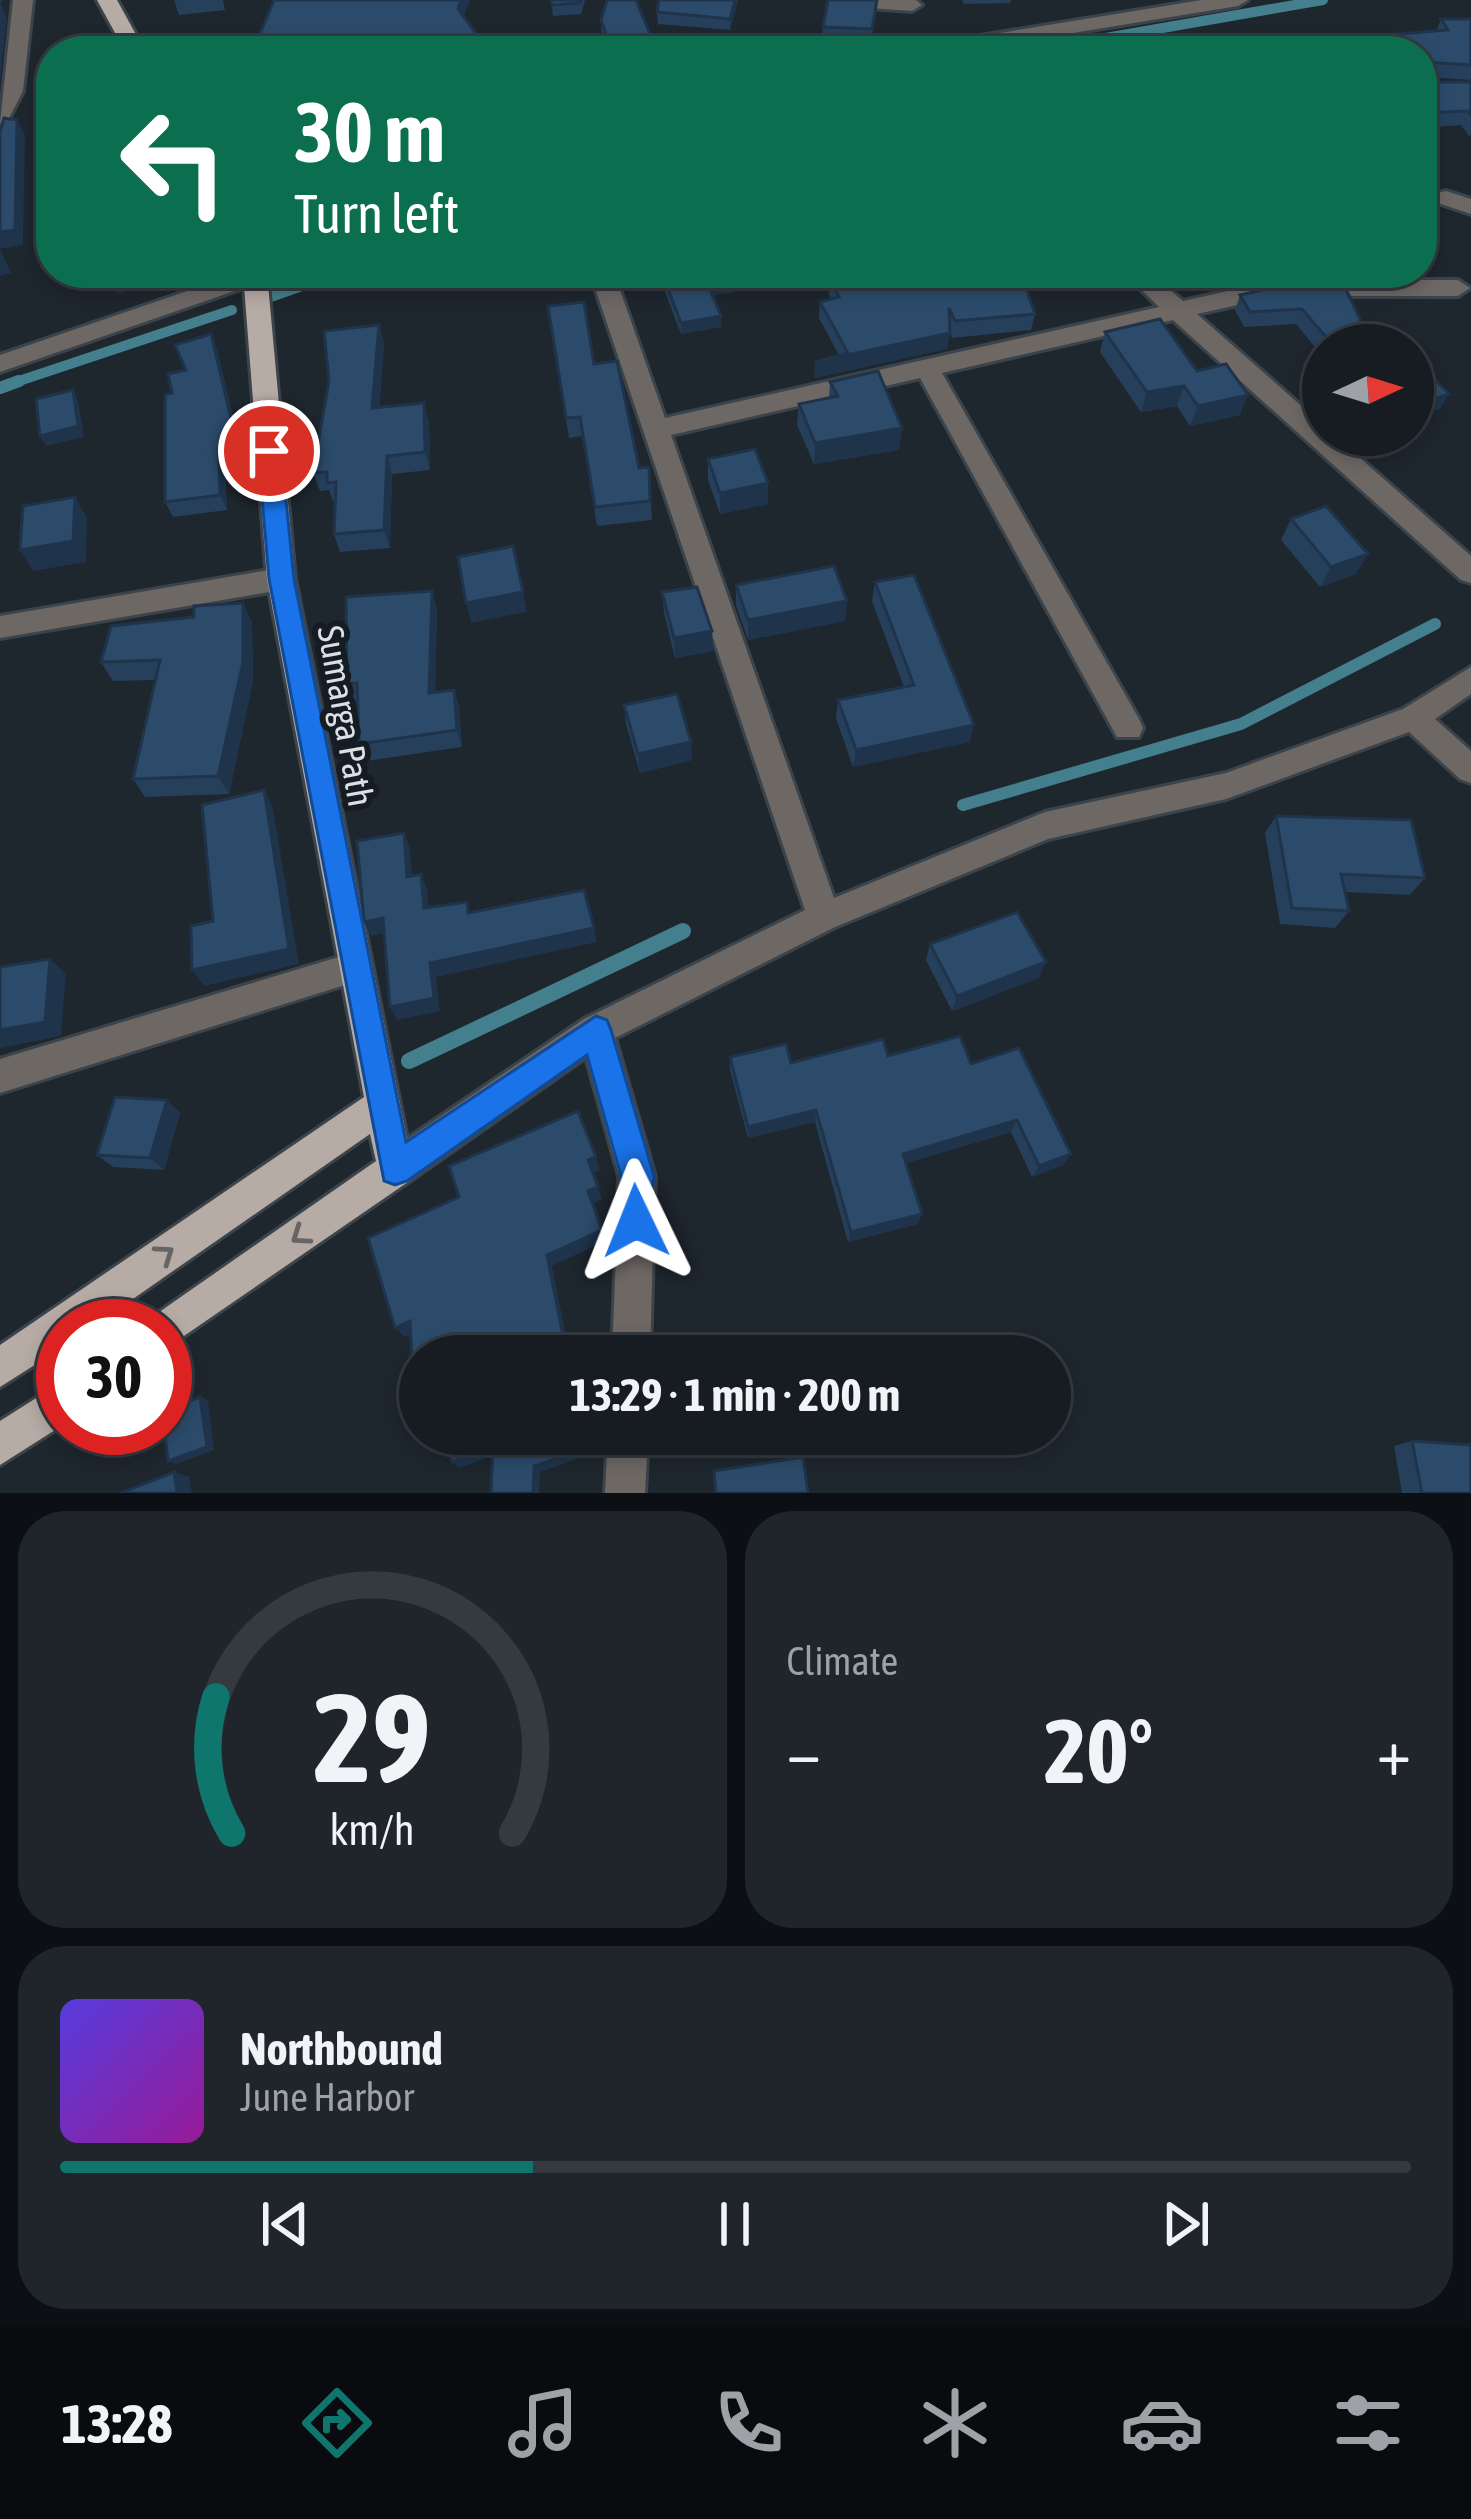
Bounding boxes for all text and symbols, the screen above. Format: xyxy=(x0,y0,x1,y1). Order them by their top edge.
icon: left xyxy=(96,84,252,240)
text: 30 m xyxy=(294,84,445,180)
text: Turn left xyxy=(294,183,459,244)
north arrow xyxy=(1302,324,1434,456)
map controls xyxy=(1302,324,1434,456)
pin xyxy=(218,400,320,502)
icon: arrive xyxy=(236,418,302,484)
street label: Sumarga Path xyxy=(309,622,383,810)
position arrow xyxy=(573,1158,699,1284)
one-way arrow xyxy=(291,1222,313,1244)
one-way arrow xyxy=(152,1246,174,1268)
speed limit sign: 30 xyxy=(36,1299,192,1455)
text: 13:29 · 1 min · 200 m xyxy=(570,1369,900,1421)
text: Climate xyxy=(787,1639,898,1683)
text: 29 xyxy=(314,1665,431,1808)
text: 20° xyxy=(1044,1699,1153,1802)
text: − xyxy=(787,1713,821,1789)
text: + xyxy=(1377,1713,1411,1789)
text: km/h xyxy=(330,1804,415,1853)
text: Northbound xyxy=(240,2023,443,2075)
text: June Harbor xyxy=(240,2075,414,2119)
icon: previous xyxy=(252,2191,318,2257)
icon: pause xyxy=(702,2191,768,2257)
icon: next xyxy=(1153,2191,1219,2257)
icon: directions xyxy=(295,2381,379,2465)
icon: music xyxy=(501,2381,585,2465)
icon: phone xyxy=(707,2381,791,2465)
icon: climate xyxy=(913,2381,997,2465)
icon: car xyxy=(1120,2381,1204,2465)
icon: filters xyxy=(1326,2381,1410,2465)
text: 13:28 xyxy=(61,2393,172,2454)

